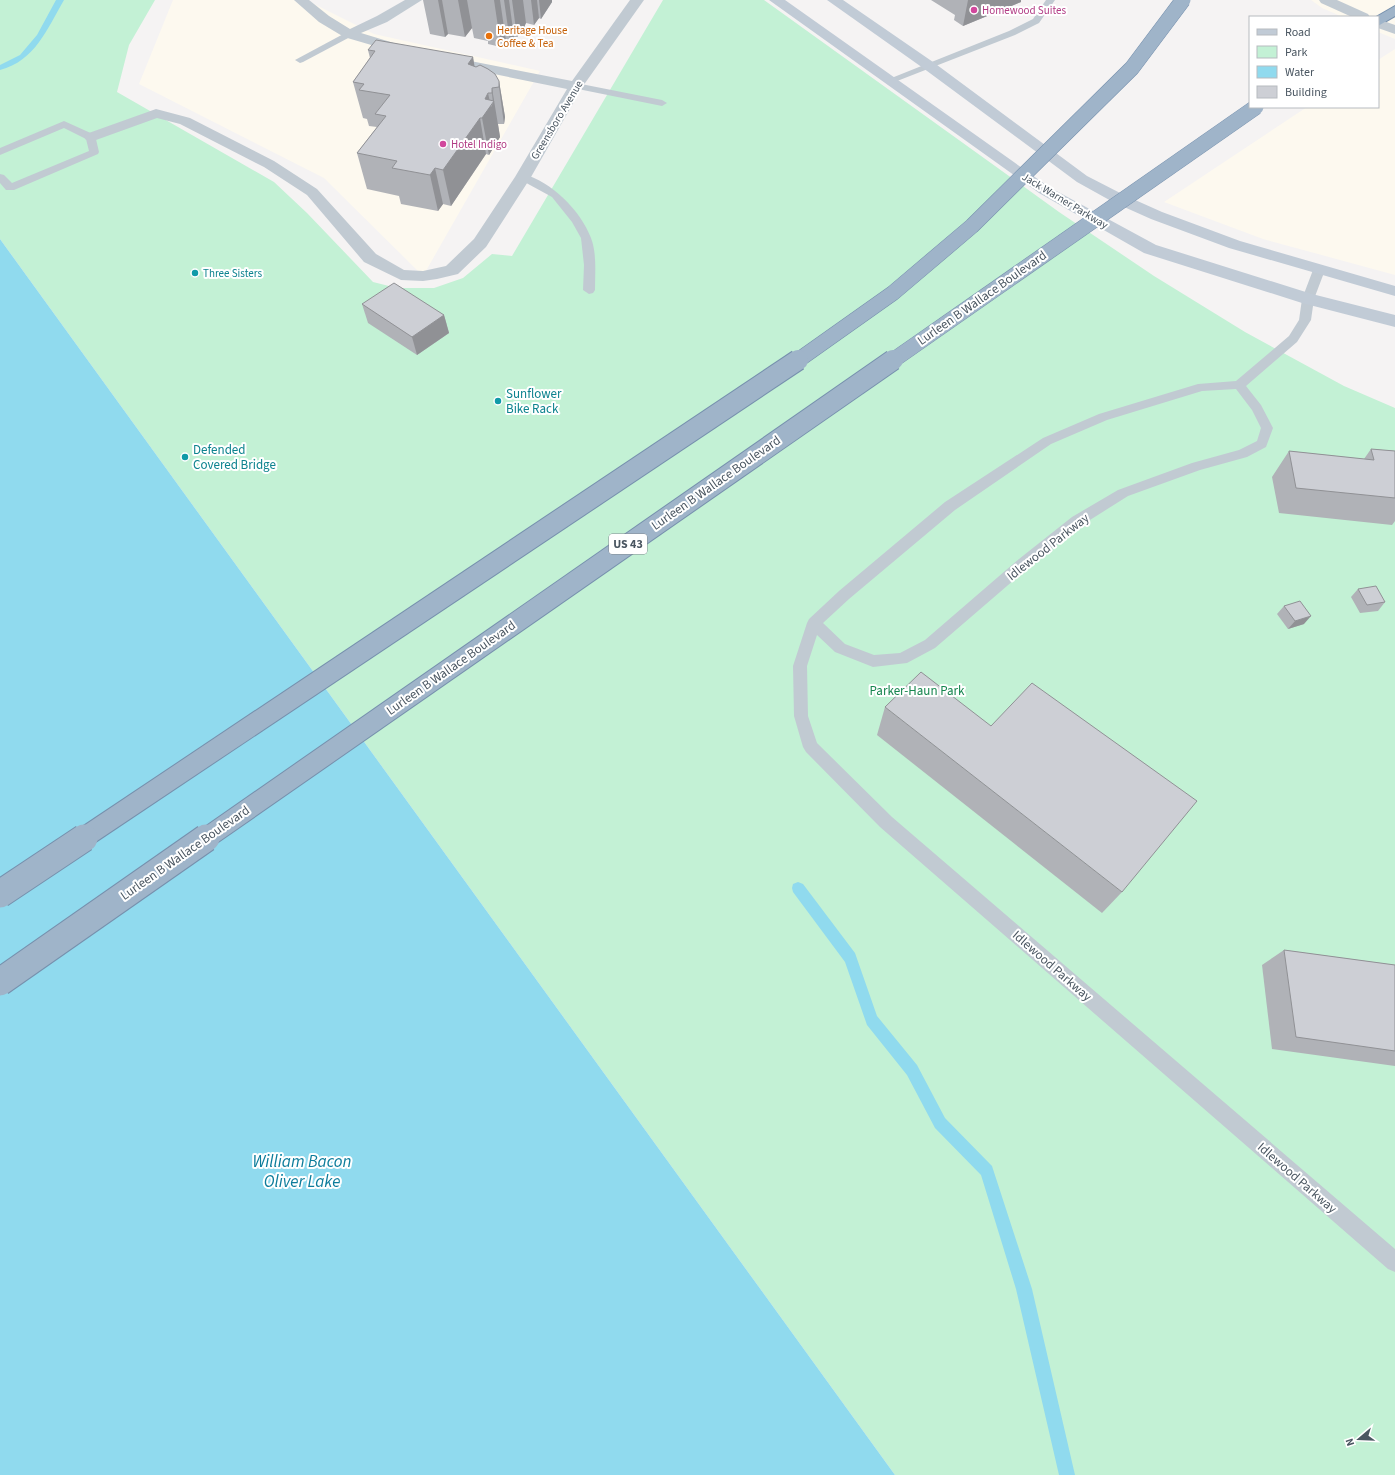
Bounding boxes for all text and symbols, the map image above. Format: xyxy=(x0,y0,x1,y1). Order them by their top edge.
place label: Homewood Suites xyxy=(982,3,1066,18)
marker: Homewood Suites xyxy=(969,5,979,15)
legend xyxy=(1249,16,1379,108)
place label: Heritage House Coffee & Tea xyxy=(497,23,568,51)
text: Road xyxy=(1285,24,1311,41)
marker: Heritage House Coffee & Tea xyxy=(484,31,494,41)
text: Park xyxy=(1285,44,1307,61)
text: Water xyxy=(1285,64,1315,81)
street label: Greensboro Avenue xyxy=(527,77,587,162)
text: Building xyxy=(1285,84,1327,101)
place label: Hotel Indigo xyxy=(451,137,507,152)
marker: Hotel Indigo xyxy=(438,139,448,149)
street label: Jack Warner Parkway xyxy=(1019,169,1111,233)
street label: Lurleen B Wallace Boulevard xyxy=(914,246,1050,350)
place label: Three Sisters xyxy=(203,266,262,281)
marker: Three Sisters xyxy=(190,268,200,278)
place label: Sunflower Bike Rack xyxy=(506,385,562,418)
marker: Sunflower Bike Rack xyxy=(493,396,503,406)
street label: Lurleen B Wallace Boulevard xyxy=(648,431,784,535)
place label: Defended Covered Bridge xyxy=(193,441,276,474)
marker: Defended Covered Bridge xyxy=(180,452,190,462)
street label: Idlewood Parkway xyxy=(1003,509,1093,585)
road number: US 43 xyxy=(609,534,647,554)
street label: Lurleen B Wallace Boulevard xyxy=(383,616,519,720)
park label: Parker-Haun Park xyxy=(870,682,965,700)
street label: Lurleen B Wallace Boulevard xyxy=(117,801,253,905)
street label: Idlewood Parkway xyxy=(1008,926,1096,1006)
street label: Idlewood Parkway xyxy=(1253,1138,1341,1218)
water label: William Bacon Oliver Lake xyxy=(252,1150,352,1194)
north arrow xyxy=(1339,1419,1379,1459)
text: N xyxy=(1342,1436,1358,1448)

